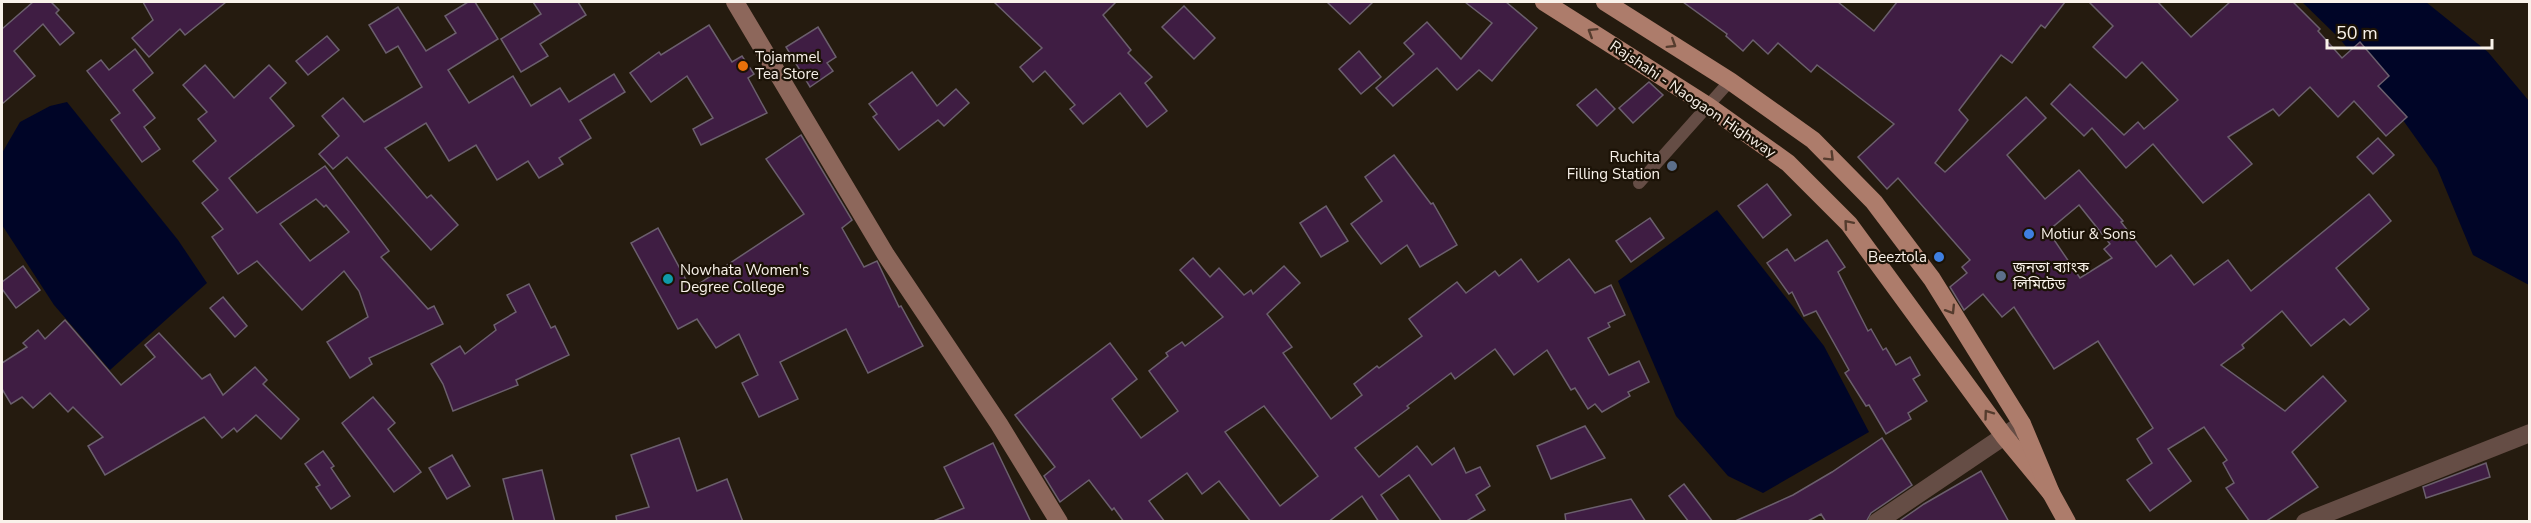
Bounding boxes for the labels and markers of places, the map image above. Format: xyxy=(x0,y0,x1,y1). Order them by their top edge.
place label: Tojammel Tea Store xyxy=(755,47,821,84)
marker: Tojammel Tea Store xyxy=(736,59,750,73)
place label: Ruchita Filling Station xyxy=(1567,147,1660,184)
marker: Ruchita Filling Station xyxy=(1665,159,1679,173)
place label: Motiur & Sons xyxy=(2041,224,2136,244)
marker: Motiur & Sons xyxy=(2022,227,2036,241)
place label: Beeztola xyxy=(1868,247,1927,267)
marker: Beeztola xyxy=(1932,250,1946,264)
place label: জনতা ব্যাংক লিমিটেড xyxy=(2012,257,2090,294)
place label: Nowhata Women's Degree College xyxy=(680,260,809,297)
marker: জনতা ব্যাংক লিমিটেড xyxy=(1994,269,2008,283)
marker: Nowhata Women's Degree College xyxy=(661,272,675,286)

